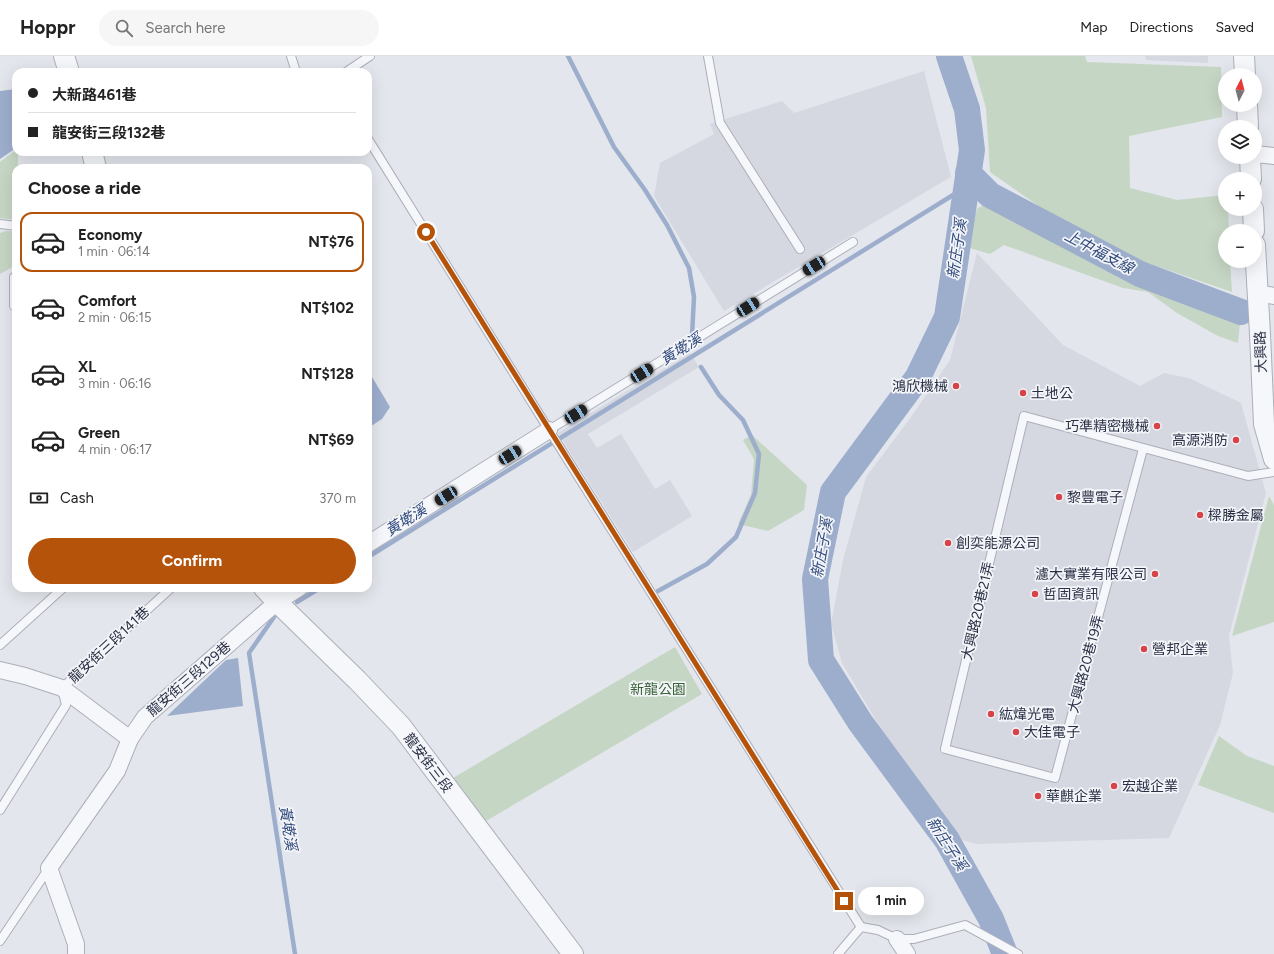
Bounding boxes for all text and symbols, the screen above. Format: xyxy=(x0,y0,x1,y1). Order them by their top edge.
search box xyxy=(99,10,379,46)
text: Hoppr xyxy=(20,16,75,39)
icon: search xyxy=(113,17,135,39)
text: Search here xyxy=(145,19,225,37)
text: Map xyxy=(1080,19,1108,36)
text: Directions xyxy=(1130,19,1193,36)
text: Saved xyxy=(1215,19,1254,36)
north arrow xyxy=(1218,68,1262,112)
map controls xyxy=(1218,68,1262,268)
text: 大新路461巷 xyxy=(52,86,137,104)
button: layers xyxy=(1218,120,1262,164)
text: 龍安街三段132巷 xyxy=(52,124,165,142)
button: + xyxy=(1218,172,1262,216)
text: Choose a ride xyxy=(28,177,141,199)
water label: 新庄子溪 xyxy=(944,216,970,280)
route start xyxy=(417,223,435,241)
icon: car xyxy=(30,224,66,260)
button: − xyxy=(1218,224,1262,268)
text: Economy xyxy=(78,226,143,244)
water label: 上中福支線 xyxy=(1062,226,1138,278)
text: NT$76 xyxy=(308,233,354,251)
text: 1 min · 06:14 xyxy=(78,244,150,259)
car xyxy=(801,255,827,277)
icon: car xyxy=(30,290,66,326)
text: Comfort xyxy=(78,292,137,310)
car xyxy=(735,296,761,318)
text: NT$102 xyxy=(301,299,354,317)
text: 2 min · 06:15 xyxy=(78,310,151,325)
water label: 黃墘溪 xyxy=(657,328,707,369)
street label: 大興路 xyxy=(1252,331,1270,373)
icon: car xyxy=(30,356,66,392)
text: XL xyxy=(78,358,96,376)
car xyxy=(629,362,655,384)
text: NT$128 xyxy=(301,365,354,383)
text: 3 min · 06:16 xyxy=(78,376,151,391)
place label: 鴻欣機械 xyxy=(892,378,948,395)
marker: 鴻欣機械 xyxy=(951,381,961,391)
place label: 土地公 xyxy=(1031,385,1073,402)
marker: 土地公 xyxy=(1018,388,1028,398)
car xyxy=(563,403,589,425)
place label: 巧準精密機械 xyxy=(1065,418,1149,435)
marker: 巧準精密機械 xyxy=(1152,421,1162,431)
icon: car xyxy=(30,422,66,458)
text: Green xyxy=(78,424,120,442)
text: NT$69 xyxy=(308,431,354,449)
place label: 高源消防 xyxy=(1172,432,1228,449)
marker: 高源消防 xyxy=(1231,435,1241,445)
text: 4 min · 06:17 xyxy=(78,442,152,457)
car xyxy=(497,444,523,466)
car xyxy=(433,485,459,507)
icon: cash xyxy=(28,487,50,509)
text: Cash xyxy=(60,489,94,507)
place label: 黎豐電子 xyxy=(1067,489,1123,506)
text: 370 m xyxy=(319,491,356,506)
marker: 黎豐電子 xyxy=(1054,492,1064,502)
water label: 黃墘溪 xyxy=(382,499,432,540)
place label: 樑勝金屬 xyxy=(1208,507,1264,524)
marker: 樑勝金屬 xyxy=(1195,510,1205,520)
water label: 新庄子溪 xyxy=(808,515,836,579)
place label: 創奕能源公司 xyxy=(956,535,1040,552)
button: Confirm xyxy=(28,538,356,584)
marker: 創奕能源公司 xyxy=(943,538,953,548)
street label: 大興路20巷21弄 xyxy=(958,560,998,662)
place label: 濾大實業有限公司 xyxy=(1035,566,1147,583)
marker: 濾大實業有限公司 xyxy=(1150,569,1160,579)
place label: 哲固資訊 xyxy=(1043,586,1099,603)
marker: 哲固資訊 xyxy=(1030,589,1040,599)
street label: 龍安街三段141巷 xyxy=(65,603,153,687)
street label: 大興路20巷19弄 xyxy=(1065,613,1107,715)
street label: 龍安街三段129巷 xyxy=(144,638,234,720)
place label: 營邦企業 xyxy=(1152,641,1208,658)
marker: 營邦企業 xyxy=(1139,644,1149,654)
park label: 新龍公園 xyxy=(630,681,686,698)
place label: 紘煒光電 xyxy=(999,706,1055,723)
marker: 紘煒光電 xyxy=(986,709,996,719)
place label: 大佳電子 xyxy=(1024,724,1080,741)
marker: 大佳電子 xyxy=(1011,727,1021,737)
street label: 龍安街三段 xyxy=(400,730,456,796)
place label: 宏越企業 xyxy=(1122,778,1178,795)
marker: 宏越企業 xyxy=(1109,781,1119,791)
place label: 華麒企業 xyxy=(1046,788,1102,805)
marker: 華麒企業 xyxy=(1033,791,1043,801)
water label: 黃墘溪 xyxy=(276,804,301,854)
water label: 新庄子溪 xyxy=(923,814,972,876)
callout: 1 min xyxy=(858,887,924,915)
route end xyxy=(835,892,853,910)
text: 1 min xyxy=(876,893,906,908)

